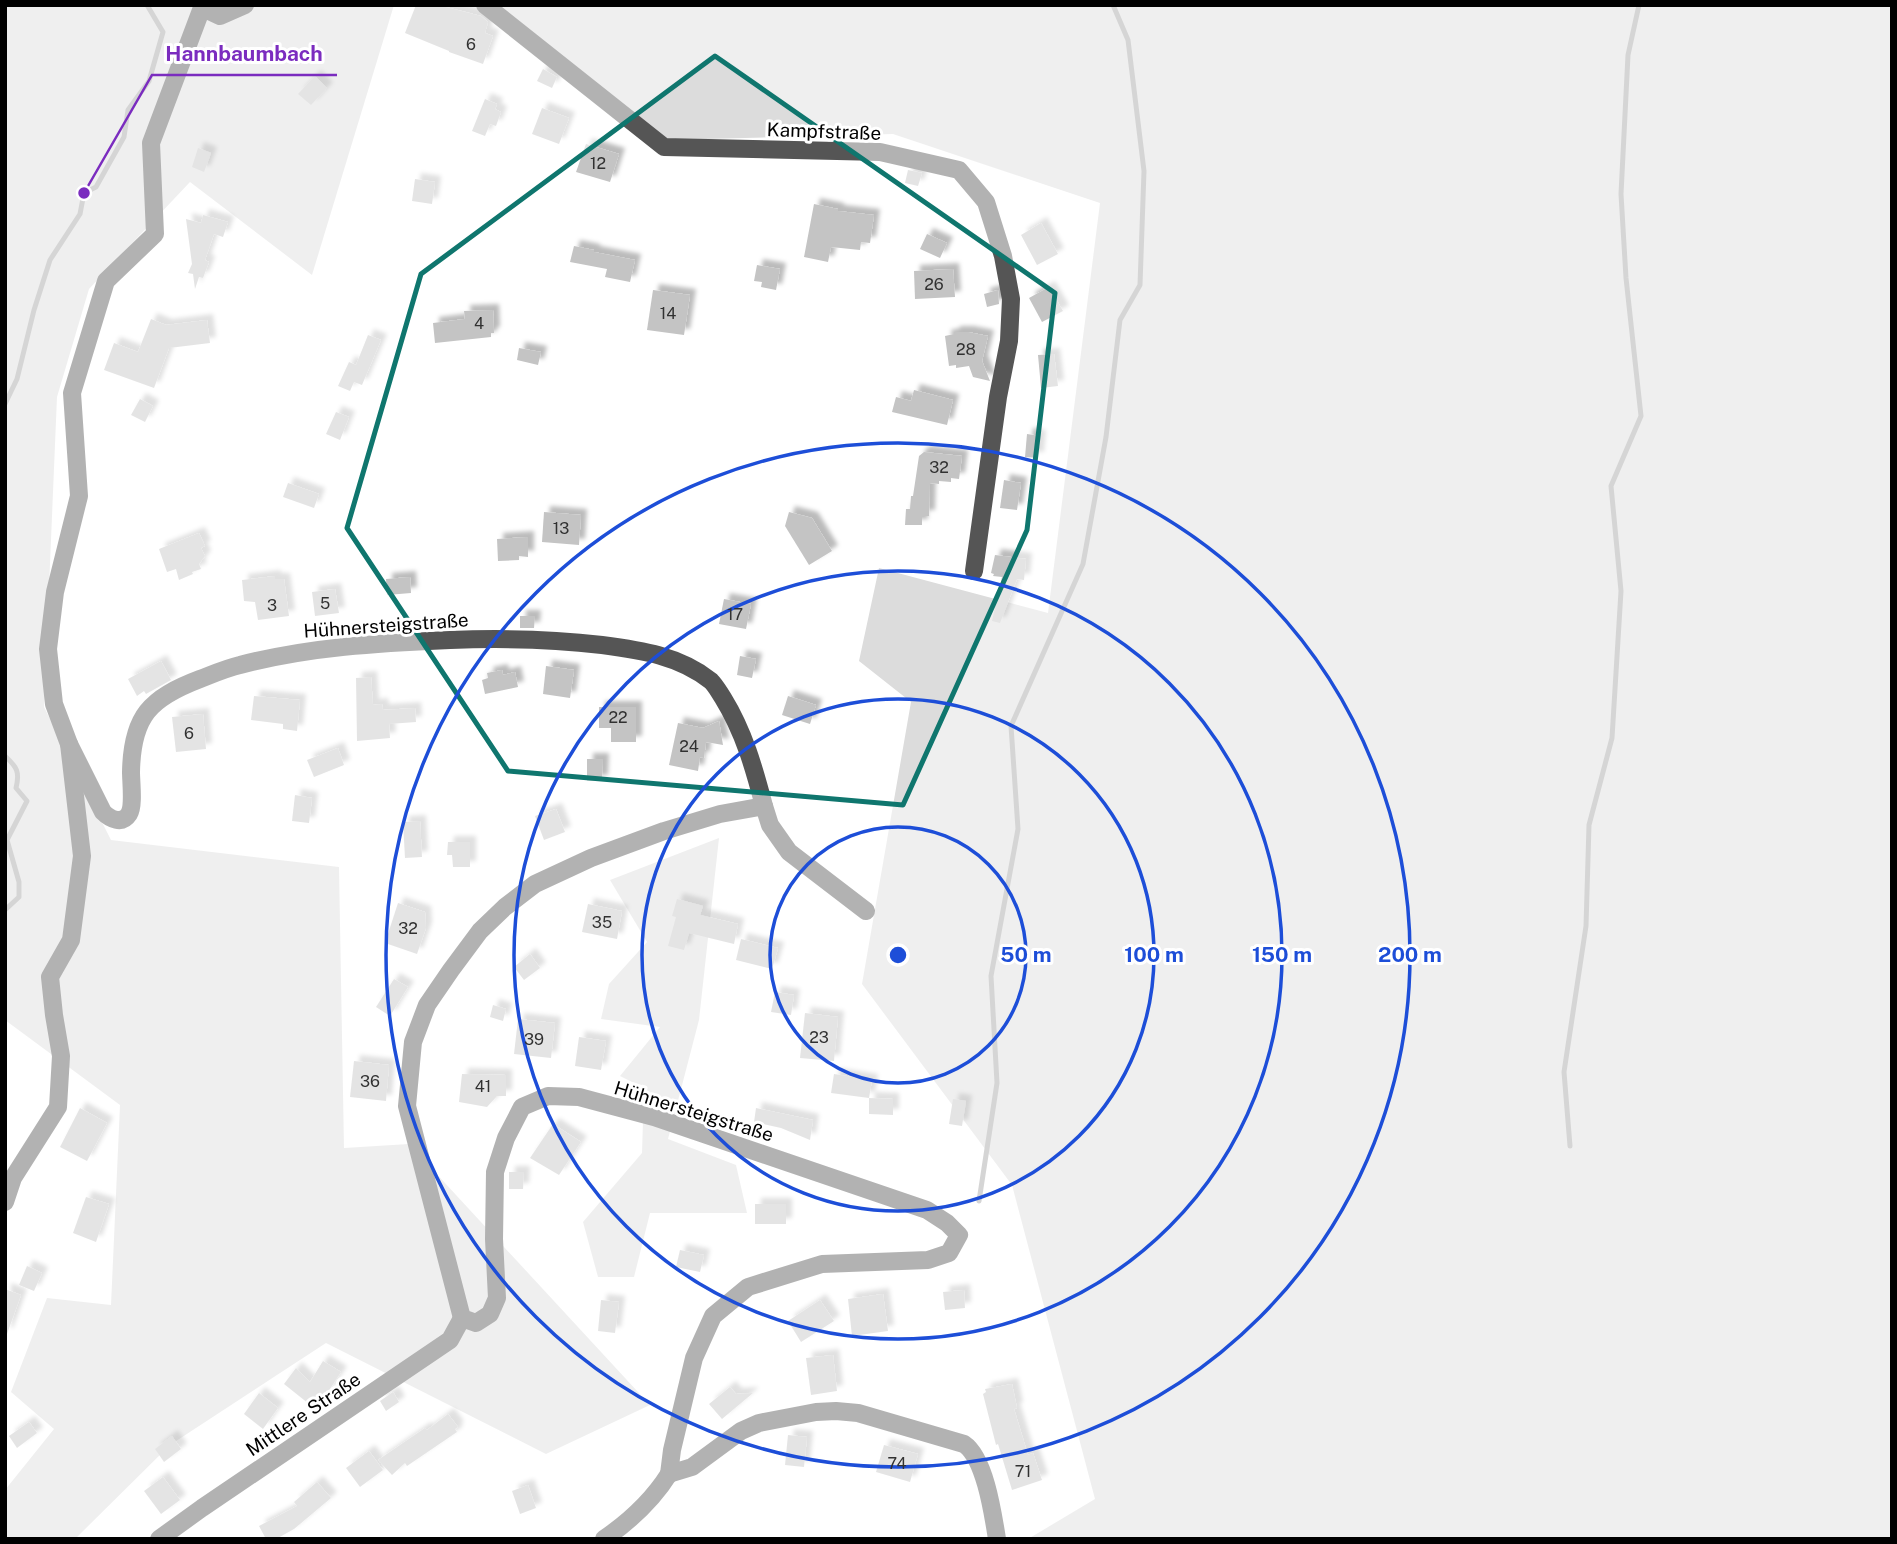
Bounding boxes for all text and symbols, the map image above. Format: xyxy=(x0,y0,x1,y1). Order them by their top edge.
callout: Hannbaumbach xyxy=(152,33,337,75)
house number: 6 xyxy=(466,35,476,54)
text: Hannbaumbach xyxy=(165,41,323,66)
street label: Kampfstraße xyxy=(766,118,882,144)
house number: 12 xyxy=(590,154,606,173)
house number: 26 xyxy=(924,275,944,294)
house number: 14 xyxy=(660,304,676,323)
house number: 4 xyxy=(474,314,484,333)
house number: 28 xyxy=(956,340,976,359)
house number: 32 xyxy=(929,458,949,477)
house number: 13 xyxy=(553,519,569,538)
house number: 5 xyxy=(320,594,330,613)
house number: 3 xyxy=(267,596,277,615)
house number: 17 xyxy=(727,605,743,624)
street label: Hühnersteigstraße xyxy=(303,608,469,642)
house number: 22 xyxy=(608,708,628,727)
house number: 6 xyxy=(184,724,194,743)
house number: 24 xyxy=(679,737,699,756)
house number: 35 xyxy=(592,913,612,932)
house number: 32 xyxy=(398,919,418,938)
text: 50 m xyxy=(1000,942,1052,967)
text: 100 m xyxy=(1124,942,1184,967)
text: 150 m xyxy=(1252,942,1312,967)
text: 200 m xyxy=(1378,942,1442,967)
centre of rings xyxy=(886,943,910,967)
house number: 23 xyxy=(809,1028,829,1047)
house number: 39 xyxy=(524,1030,544,1049)
house number: 36 xyxy=(360,1072,380,1091)
street label: Hühnersteigstraße xyxy=(612,1076,776,1146)
house number: 41 xyxy=(475,1077,491,1096)
street label: Mittlere Straße xyxy=(242,1368,364,1460)
house number: 74 xyxy=(887,1454,907,1473)
house number: 71 xyxy=(1015,1462,1031,1481)

